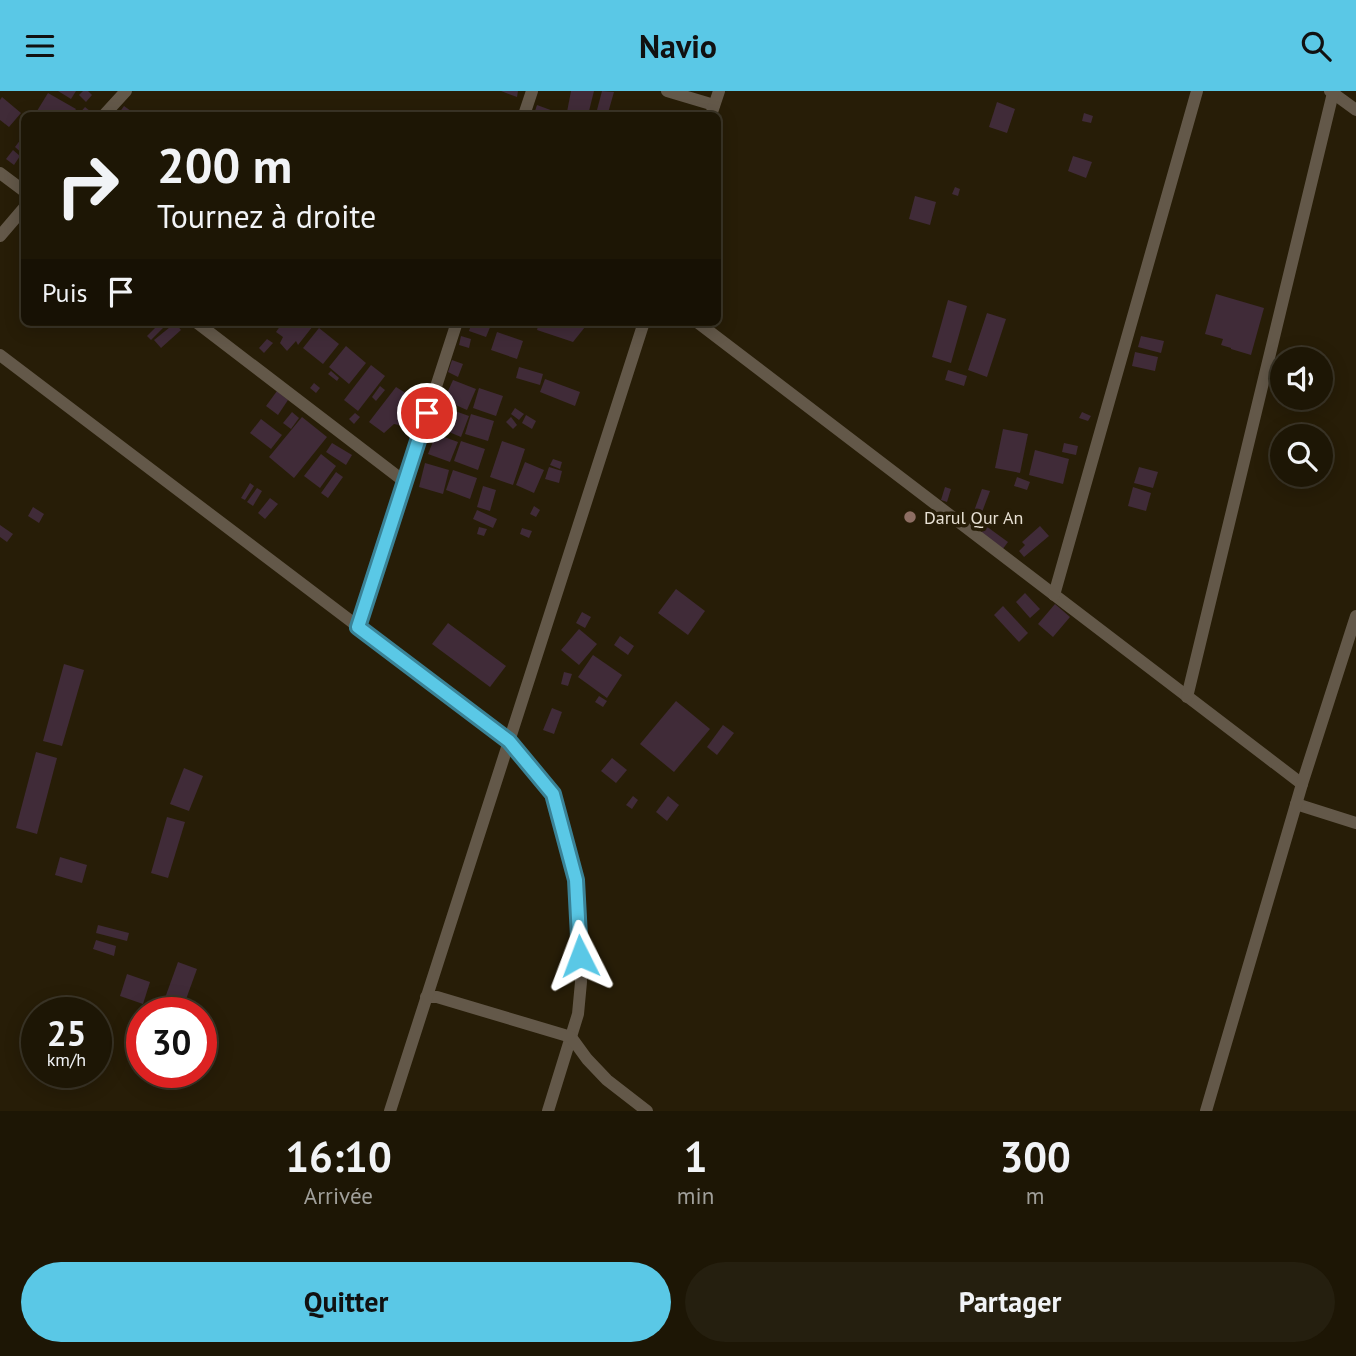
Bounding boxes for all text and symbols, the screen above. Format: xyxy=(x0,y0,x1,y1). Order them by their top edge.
text: Navio xyxy=(639,25,717,67)
icon: menu xyxy=(21,27,59,65)
icon: search xyxy=(1297,27,1335,65)
text: 200 m xyxy=(157,133,292,197)
icon: right xyxy=(42,140,133,231)
text: Tournez à droite xyxy=(157,195,376,237)
icon: arrive xyxy=(102,273,140,311)
text: Puis xyxy=(42,276,88,309)
map controls xyxy=(1270,347,1333,487)
button: sound xyxy=(1270,347,1333,410)
pin xyxy=(397,383,457,443)
icon: arrive xyxy=(408,394,446,432)
button: search xyxy=(1270,424,1333,487)
place label: Darul Qur An xyxy=(924,506,1023,529)
marker: Darul Qur An xyxy=(902,509,918,525)
position arrow xyxy=(543,919,617,993)
speed limit sign: 30 xyxy=(126,997,217,1088)
text: 25 xyxy=(47,1010,86,1056)
text: km/h xyxy=(47,1048,86,1071)
text: 16:10 xyxy=(285,1129,392,1184)
text: 1 xyxy=(684,1129,707,1184)
text: 300 xyxy=(999,1129,1071,1184)
text: Arrivée xyxy=(304,1181,373,1210)
text: min xyxy=(677,1181,714,1210)
text: m xyxy=(1026,1181,1044,1210)
button: Quitter xyxy=(21,1262,671,1342)
button: Partager xyxy=(685,1262,1335,1342)

